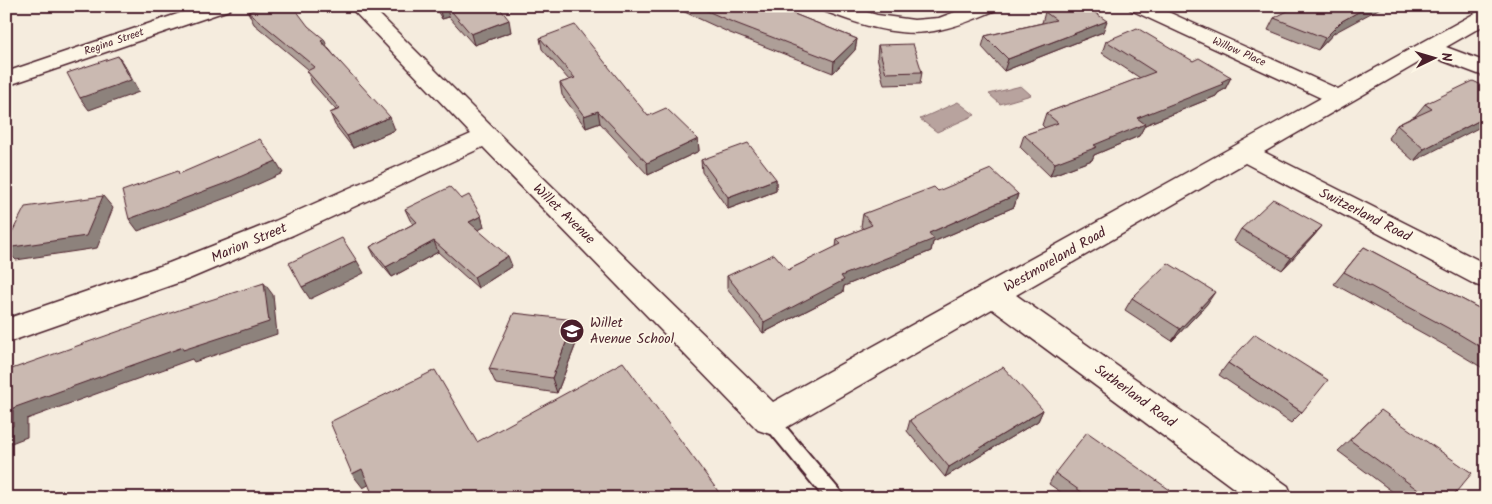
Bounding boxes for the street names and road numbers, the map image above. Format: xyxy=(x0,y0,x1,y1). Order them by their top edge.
street label: Regina Street xyxy=(82,23,147,61)
street label: Willow Place xyxy=(1209,32,1269,72)
street label: Willet Avenue xyxy=(528,178,601,250)
street label: Switzerland Road xyxy=(1315,182,1416,248)
street label: Marion Street xyxy=(208,217,291,269)
street label: Westmoreland Road xyxy=(1000,221,1111,298)
street label: Sutherland Road xyxy=(1090,359,1181,434)

